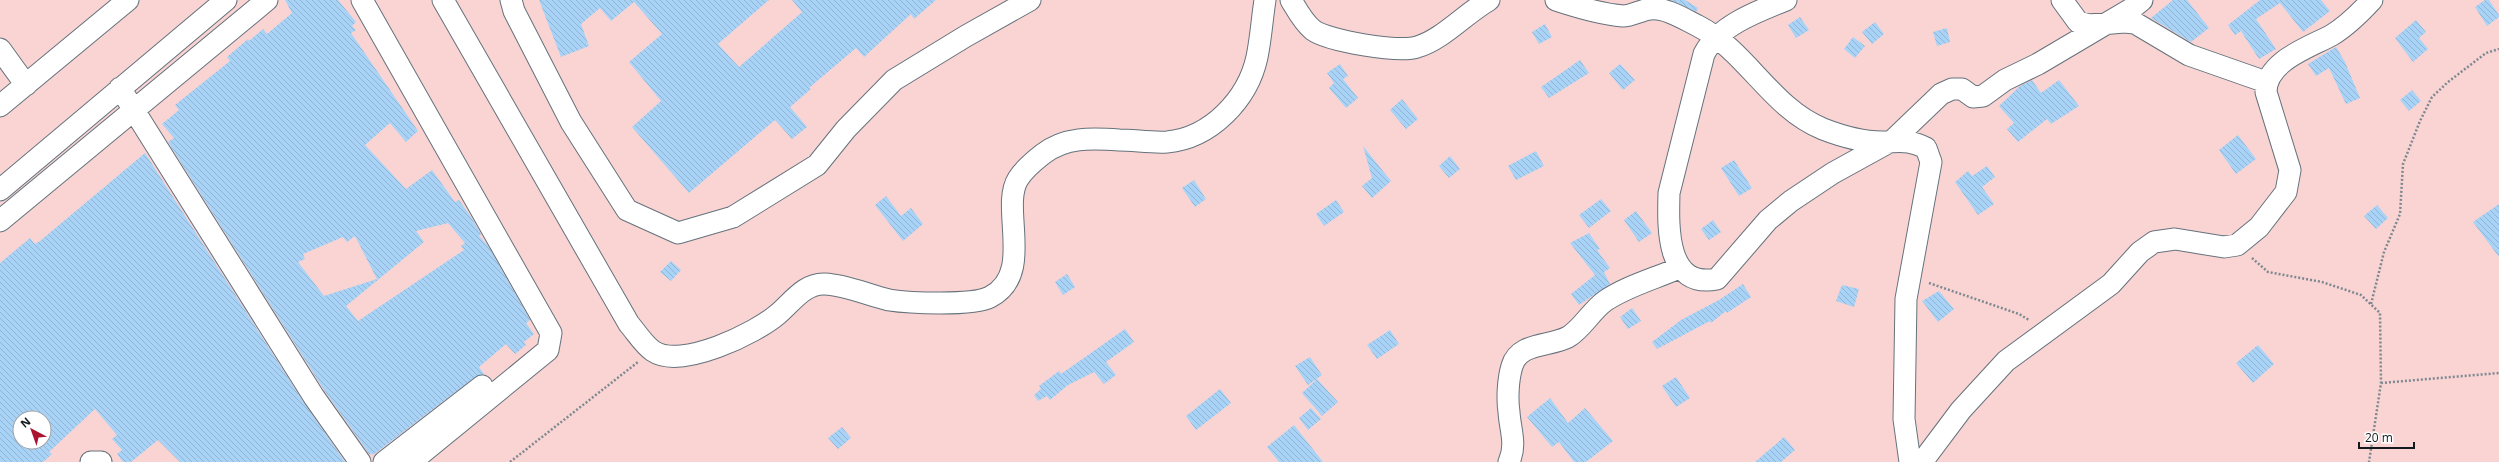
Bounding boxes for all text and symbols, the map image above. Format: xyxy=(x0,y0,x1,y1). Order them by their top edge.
north arrow xyxy=(12,410,52,450)
text: N xyxy=(17,413,33,431)
scale bar xyxy=(2359,424,2414,450)
text: 20 m xyxy=(2365,429,2393,446)

